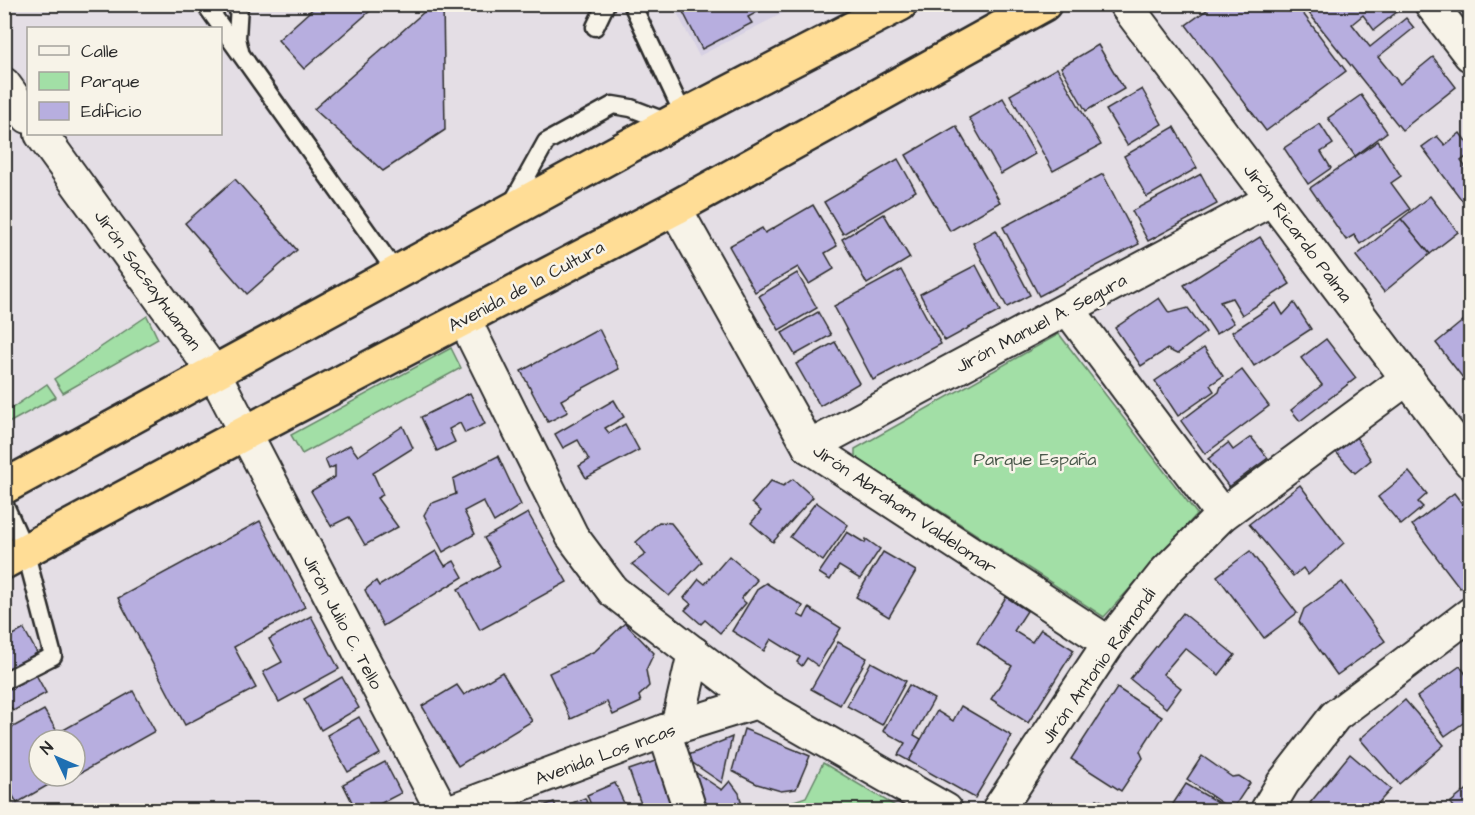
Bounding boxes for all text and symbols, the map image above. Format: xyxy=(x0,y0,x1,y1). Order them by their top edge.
legend xyxy=(27,27,222,135)
text: Calle xyxy=(81,39,119,64)
text: Parque xyxy=(81,69,140,94)
text: Edificio xyxy=(81,99,141,124)
street label: Jirón Ricardo Palma xyxy=(1237,159,1358,308)
street label: Jirón Sacsayhuaman xyxy=(87,205,207,356)
street label: Avenida de la Cultura xyxy=(444,235,609,338)
street label: Jirón Manuel A. Segura xyxy=(951,268,1132,380)
street label: Jirón Abraham Valdelomar xyxy=(808,438,1002,580)
park label: Parque España xyxy=(974,447,1096,472)
street label: Jirón Julio C. Tello xyxy=(296,550,389,694)
street label: Jirón Antonio Raimondi xyxy=(1035,583,1162,749)
street label: Avenida Los Incas xyxy=(531,717,679,792)
north arrow xyxy=(27,728,87,788)
text: N xyxy=(36,737,58,760)

